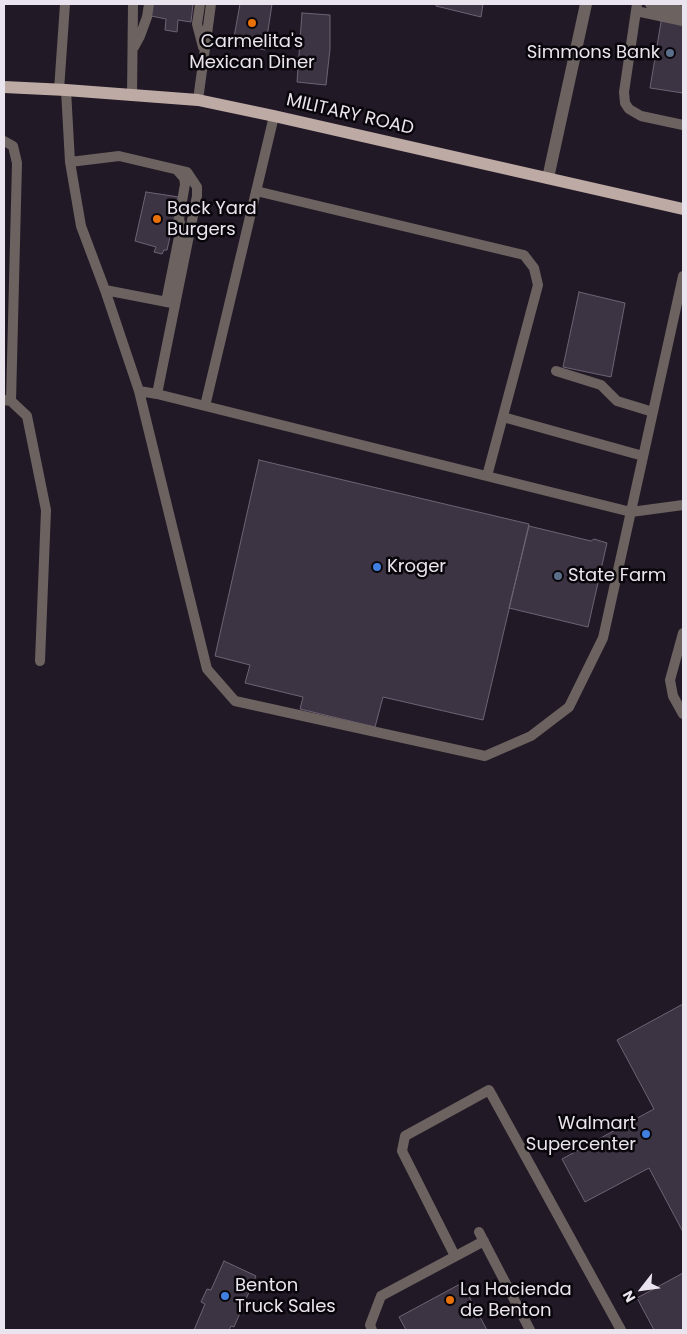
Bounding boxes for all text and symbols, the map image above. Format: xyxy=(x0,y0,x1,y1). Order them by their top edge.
marker: Carmelita's Mexican Diner xyxy=(246,17,258,29)
place label: Carmelita's Mexican Diner xyxy=(189,31,315,74)
place label: Simmons Bank xyxy=(527,42,660,64)
marker: Simmons Bank xyxy=(664,47,676,59)
street label: MILITARY ROAD xyxy=(284,90,416,140)
place label: Back Yard Burgers xyxy=(167,198,257,240)
marker: Back Yard Burgers xyxy=(151,213,163,225)
place label: Kroger xyxy=(387,556,446,578)
marker: Kroger xyxy=(371,561,383,573)
place label: State Farm xyxy=(568,565,666,587)
marker: State Farm xyxy=(552,570,564,582)
place label: Walmart Supercenter xyxy=(526,1113,636,1156)
marker: Walmart Supercenter xyxy=(640,1128,652,1140)
north arrow xyxy=(617,1264,667,1314)
place label: Benton Truck Sales xyxy=(235,1275,336,1318)
place label: La Hacienda de Benton xyxy=(460,1279,572,1322)
text: N xyxy=(618,1287,640,1306)
marker: Benton Truck Sales xyxy=(219,1290,231,1302)
marker: La Hacienda de Benton xyxy=(444,1294,456,1306)

